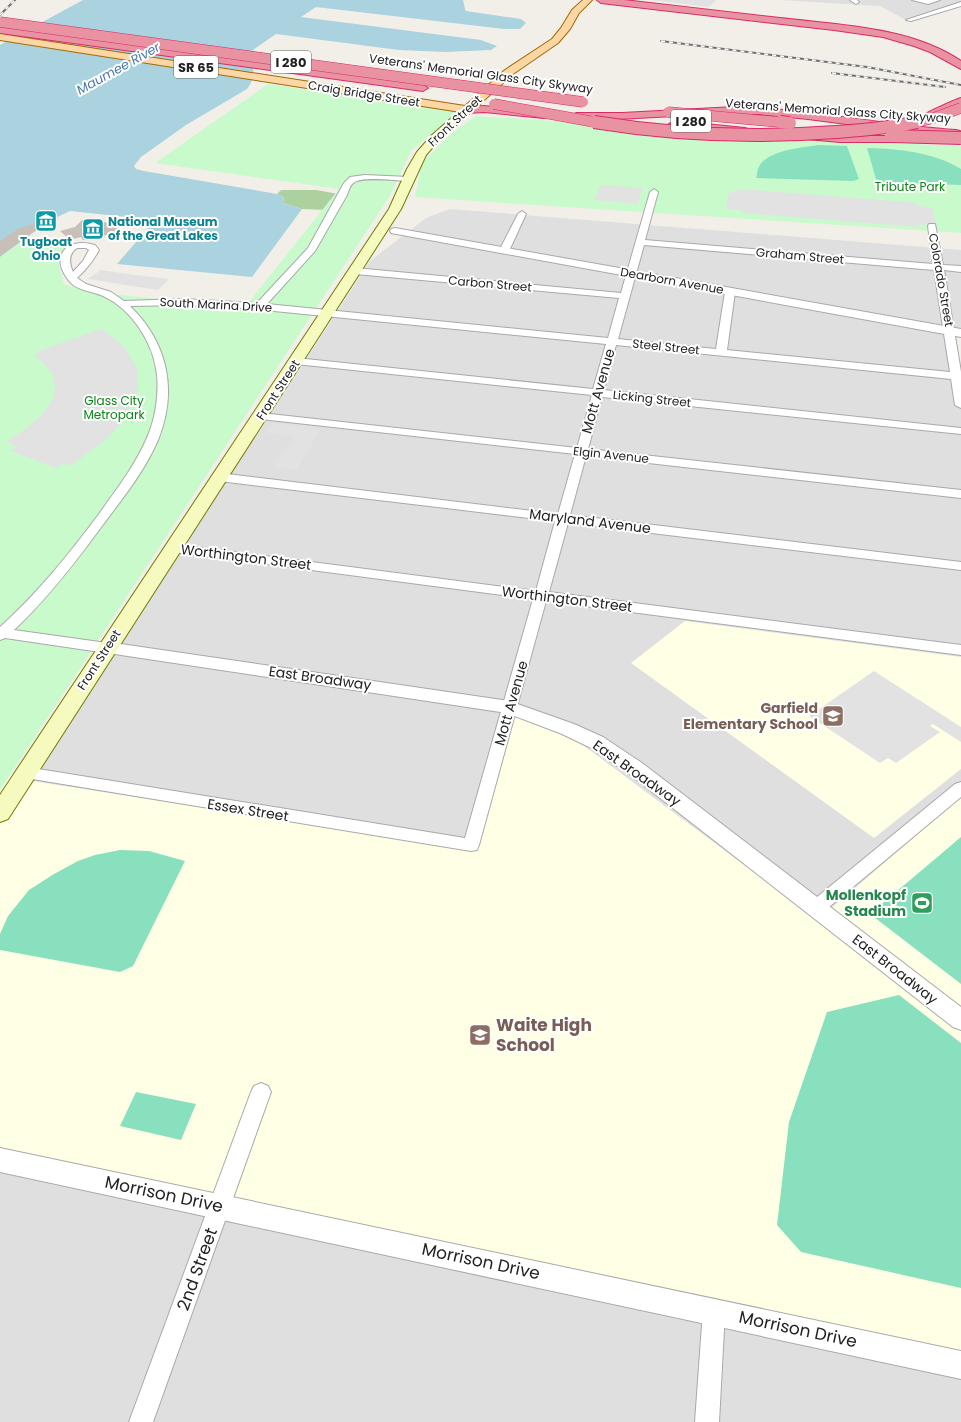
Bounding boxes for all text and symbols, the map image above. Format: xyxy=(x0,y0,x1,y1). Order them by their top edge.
water label: Maumee River xyxy=(73,37,165,99)
street label: Veterans' Memorial Glass City Skyway xyxy=(368,49,594,98)
road number: I 280 xyxy=(271,51,311,73)
road number: SR 65 xyxy=(174,56,218,78)
street label: Craig Bridge Street xyxy=(307,76,421,111)
street label: Front Street xyxy=(424,91,486,150)
street label: Veterans' Memorial Glass City Skyway xyxy=(725,94,952,127)
road number: I 280 xyxy=(671,110,711,132)
park label: Tribute Park xyxy=(875,178,946,195)
museum icon: Tugboat Ohio xyxy=(33,208,59,234)
place label: National Museum of the Great Lakes xyxy=(108,213,218,244)
museum icon: National Museum of the Great Lakes xyxy=(80,216,106,242)
street label: Colorado Street xyxy=(925,232,958,328)
place label: Tugboat Ohio xyxy=(20,233,72,264)
street label: Graham Street xyxy=(755,243,845,268)
street label: Dearborn Avenue xyxy=(619,263,725,298)
street label: Carbon Street xyxy=(448,271,532,296)
street label: South Marina Drive xyxy=(159,293,273,316)
street label: Steel Street xyxy=(632,335,701,358)
street label: Mott Avenue xyxy=(576,346,620,436)
street label: Front Street xyxy=(252,356,303,423)
street label: Licking Street xyxy=(612,386,692,411)
park label: Glass City Metropark xyxy=(83,392,145,423)
street label: Elgin Avenue xyxy=(572,442,650,467)
street label: Maryland Avenue xyxy=(528,504,652,538)
street label: Worthington Street xyxy=(180,539,312,575)
street label: Worthington Street xyxy=(501,581,633,617)
street label: Front Street xyxy=(73,626,124,693)
street label: Mott Avenue xyxy=(489,658,533,748)
street label: East Broadway xyxy=(267,661,373,695)
place label: Garfield Elementary School xyxy=(683,698,818,734)
school or university icon: Garfield Elementary School xyxy=(820,703,846,729)
street label: East Broadway xyxy=(589,735,685,811)
street label: Essex Street xyxy=(206,794,290,826)
place label: Mollenkopf Stadium xyxy=(826,885,906,921)
sports icon: Mollenkopf Stadium xyxy=(909,890,935,916)
street label: East Broadway xyxy=(848,929,942,1009)
place label: Waite High School xyxy=(496,1013,592,1057)
school or university icon: Waite High School xyxy=(467,1022,493,1048)
street label: Morrison Drive xyxy=(103,1170,225,1218)
street label: 2nd Street xyxy=(171,1224,223,1314)
street label: Morrison Drive xyxy=(420,1237,542,1285)
street label: Morrison Drive xyxy=(737,1305,859,1353)

